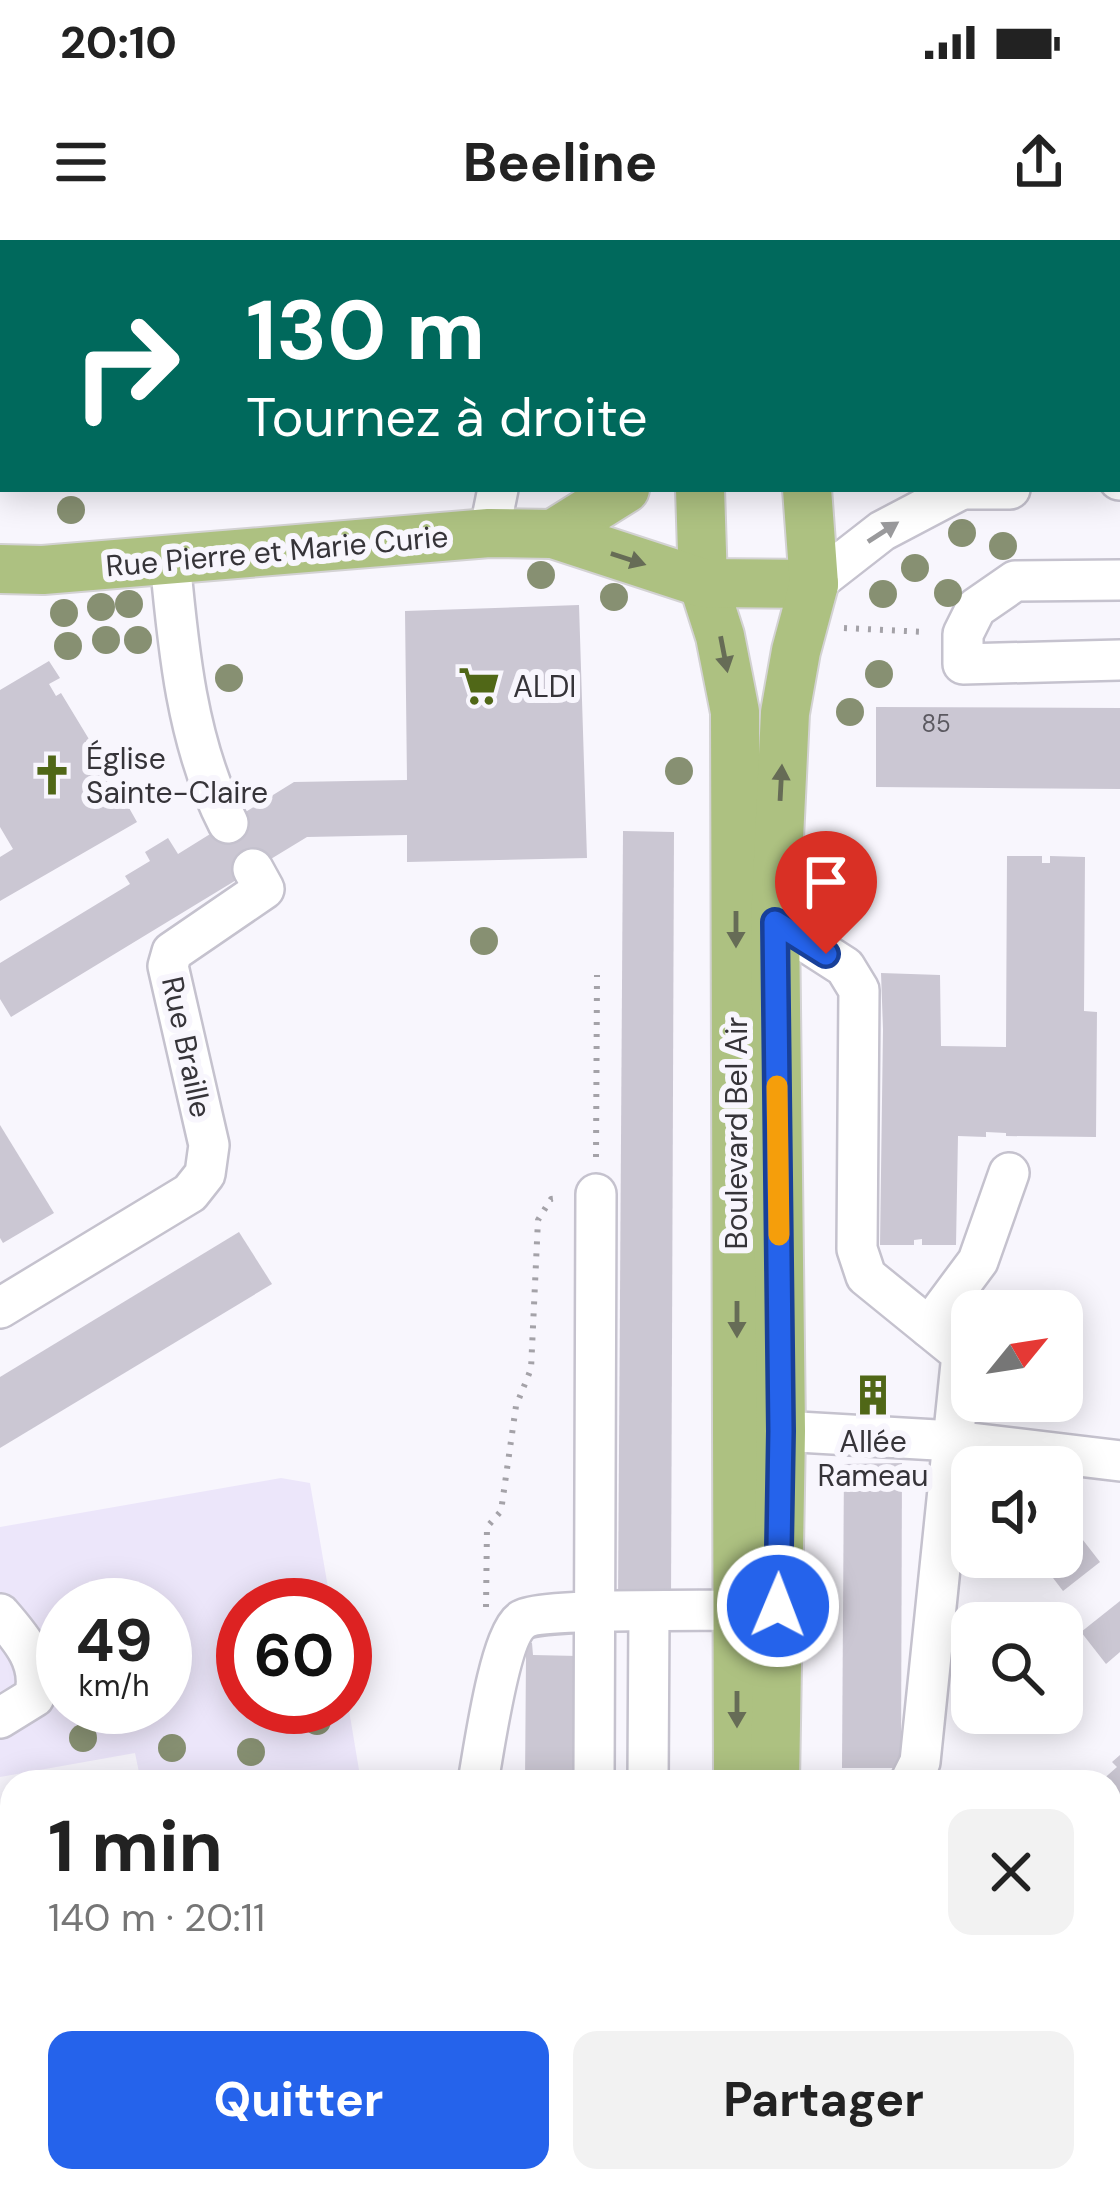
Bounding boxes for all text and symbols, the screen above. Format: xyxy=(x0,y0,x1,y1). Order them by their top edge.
text: 20:10 xyxy=(60,13,177,72)
text: Beeline xyxy=(463,127,657,198)
icon: menu xyxy=(48,129,114,195)
icon: share xyxy=(1006,129,1072,195)
text: 130 m xyxy=(246,276,485,385)
icon: right xyxy=(48,288,204,444)
text: Tournez à droite xyxy=(246,382,648,453)
street label: Rue Pierre et Marie Curie xyxy=(104,517,450,585)
one-way arrow xyxy=(867,522,900,544)
one-way arrow xyxy=(610,551,647,570)
one-way arrow xyxy=(715,636,734,674)
supermarket icon: ALDI xyxy=(456,663,502,709)
place label: ALDI xyxy=(513,667,576,706)
house number: 85 xyxy=(921,708,951,739)
place label: Église Sainte-Claire xyxy=(86,739,268,812)
church icon: Église Sainte-Claire xyxy=(29,752,75,798)
one-way arrow xyxy=(772,763,791,801)
pin xyxy=(775,831,877,954)
icon: arrive xyxy=(793,849,859,915)
one-way arrow xyxy=(726,911,746,949)
street label: Rue Braille xyxy=(153,973,221,1121)
street label: Boulevard Bel Air xyxy=(717,1017,756,1249)
north arrow xyxy=(951,1290,1083,1422)
map controls xyxy=(951,1290,1083,1734)
one-way arrow xyxy=(727,1301,747,1339)
building icon: Allée Rameau xyxy=(850,1372,896,1418)
place label: Allée Rameau xyxy=(818,1422,929,1495)
button: sound xyxy=(951,1446,1083,1578)
position arrow xyxy=(715,1543,841,1669)
speed limit sign: 60 xyxy=(216,1578,372,1734)
text: 49 xyxy=(75,1601,153,1680)
button: search xyxy=(951,1602,1083,1734)
text: km/h xyxy=(79,1666,149,1705)
one-way arrow xyxy=(727,1691,747,1729)
text: 1 min xyxy=(48,1800,223,1893)
button: close xyxy=(948,1809,1074,1935)
text: 140 m · 20:11 xyxy=(48,1892,265,1943)
button: Quitter xyxy=(48,2031,549,2169)
button: Partager xyxy=(573,2031,1074,2169)

